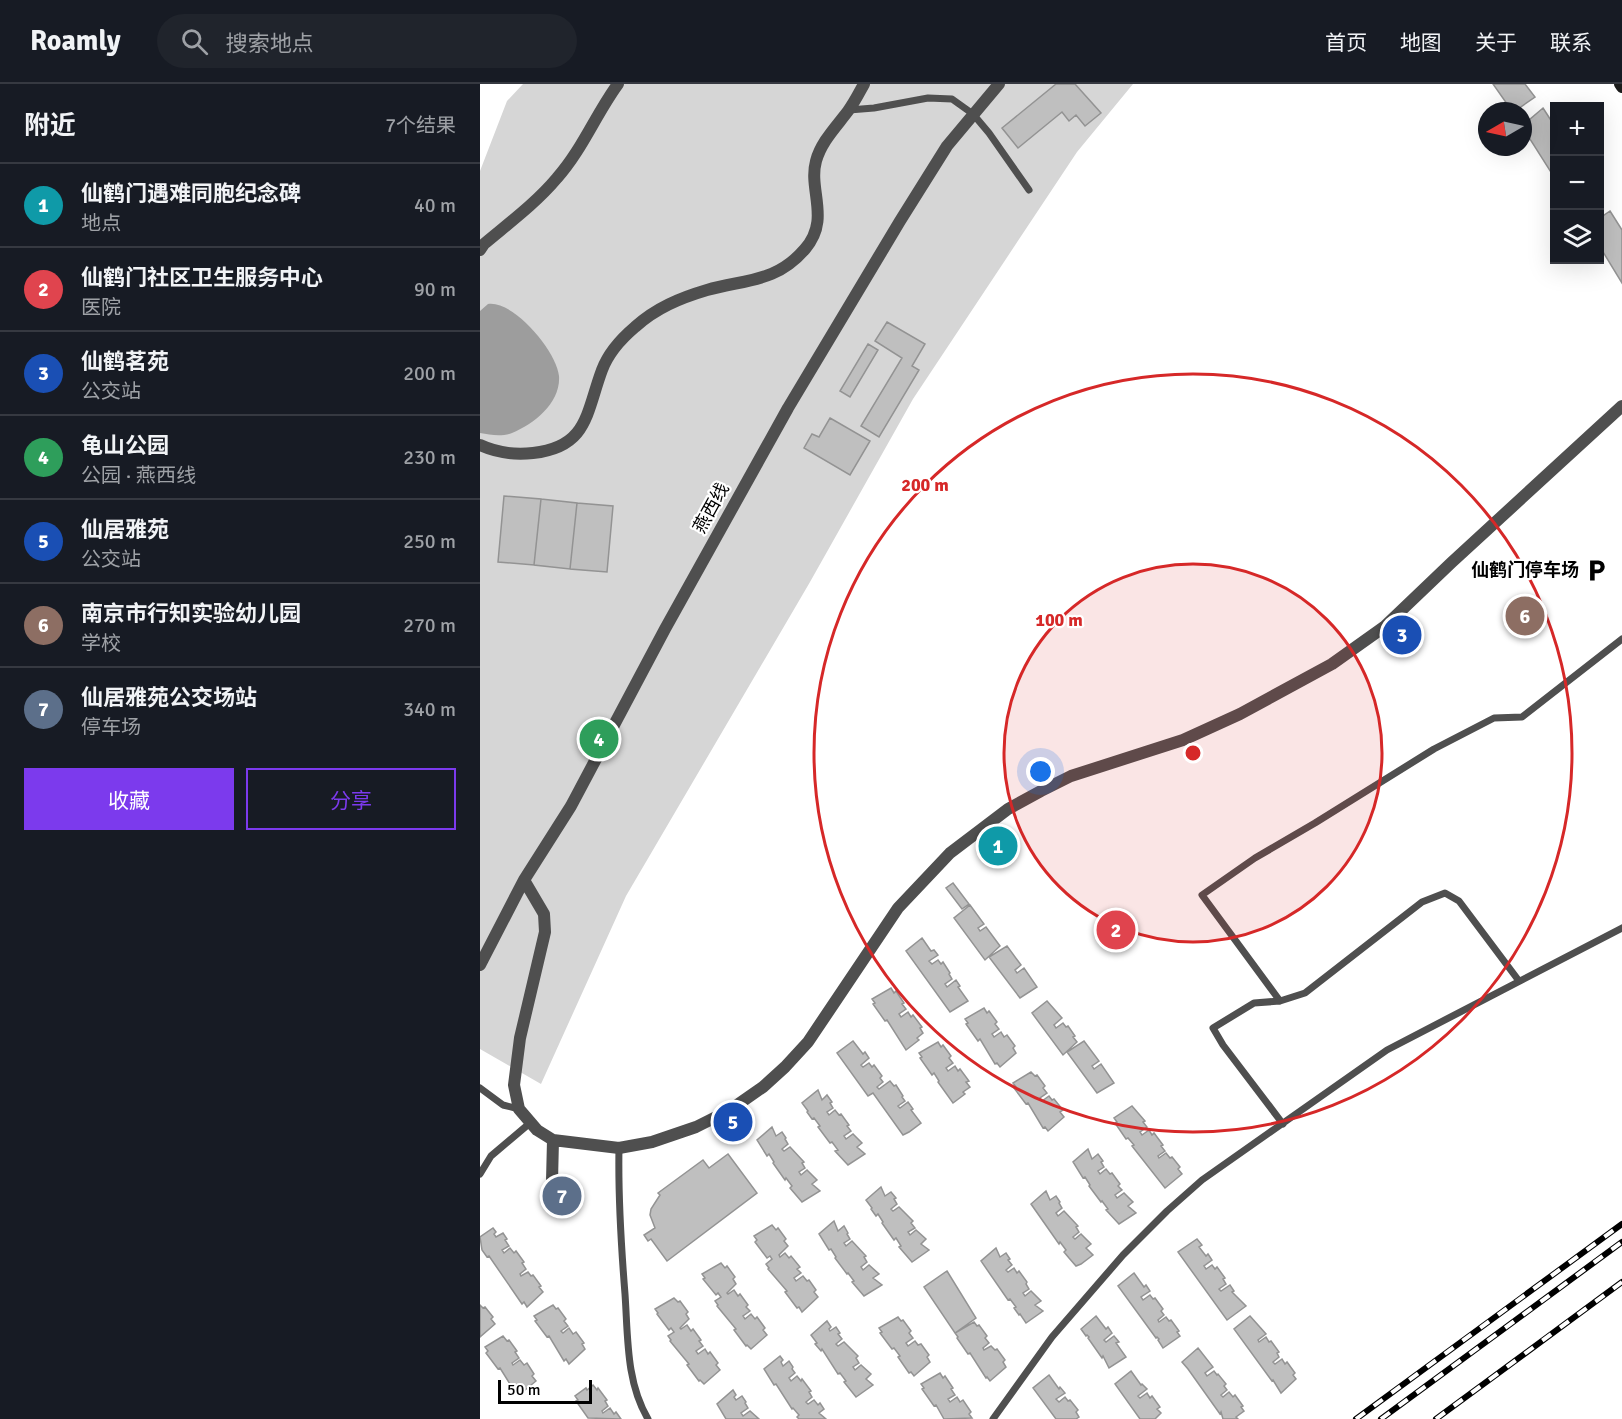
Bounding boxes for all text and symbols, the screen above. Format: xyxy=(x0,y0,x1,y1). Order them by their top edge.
search box xyxy=(157,14,577,68)
text: Roamly xyxy=(30,24,121,58)
icon: search xyxy=(178,25,211,58)
text: 搜索地点 xyxy=(226,30,314,57)
text: 首页 xyxy=(1325,30,1367,56)
text: 地图 xyxy=(1400,30,1442,56)
text: 关于 xyxy=(1475,30,1517,56)
text: 联系 xyxy=(1550,30,1592,56)
north arrow xyxy=(1478,102,1532,156)
map controls xyxy=(1550,102,1604,264)
button: + xyxy=(1550,102,1604,156)
text: 附近 xyxy=(24,110,76,142)
text: 7个结果 xyxy=(385,113,456,138)
button: − xyxy=(1550,156,1604,210)
text: 仙鹤门遇难同胞纪念碑 xyxy=(81,180,301,207)
text: 1 xyxy=(38,193,49,218)
text: 40 m xyxy=(414,193,456,218)
button: layers xyxy=(1550,210,1604,264)
text: 地点 xyxy=(81,211,121,236)
text: 仙鹤门社区卫生服务中心 xyxy=(81,264,323,291)
text: 2 xyxy=(38,277,49,302)
text: 90 m xyxy=(414,277,456,302)
text: 医院 xyxy=(81,295,121,320)
text: 仙鹤茗苑 xyxy=(81,348,169,375)
text: 3 xyxy=(38,361,49,386)
text: 200 m xyxy=(403,361,456,386)
text: 公交站 xyxy=(81,379,141,404)
text: 龟山公园 xyxy=(81,432,169,459)
text: 4 xyxy=(38,445,49,470)
text: 230 m xyxy=(403,445,456,470)
text: 公园 · 燕西线 xyxy=(81,463,196,488)
text: 200 m xyxy=(901,474,949,496)
street label: 燕西线 xyxy=(688,479,734,537)
text: 仙居雅苑 xyxy=(81,516,169,543)
text: 5 xyxy=(38,529,49,554)
text: 250 m xyxy=(403,529,456,554)
text: 公交站 xyxy=(81,547,141,572)
parking icon: 仙鹤门停车场 xyxy=(1584,557,1610,583)
place label: 仙鹤门停车场 xyxy=(1471,559,1579,581)
pin: 6 xyxy=(1506,594,1544,638)
text: 南京市行知实验幼儿园 xyxy=(81,600,301,627)
text: 100 m xyxy=(1035,609,1083,631)
pin: 3 xyxy=(1382,612,1422,658)
text: 6 xyxy=(38,613,49,638)
text: 270 m xyxy=(403,613,456,638)
text: 学校 xyxy=(81,631,121,656)
text: 仙居雅苑公交场站 xyxy=(81,684,257,711)
text: 7 xyxy=(38,697,49,722)
text: 340 m xyxy=(403,697,456,722)
text: 停车场 xyxy=(81,715,141,740)
pin: 4 xyxy=(580,716,618,762)
centre of rings xyxy=(1183,743,1203,763)
your location xyxy=(1026,757,1055,786)
button: 收藏 xyxy=(24,768,234,830)
button: 分享 xyxy=(246,768,456,830)
pin: 1 xyxy=(978,824,1018,868)
pin: 2 xyxy=(1096,908,1136,952)
pin: 5 xyxy=(714,1100,752,1144)
pin: 7 xyxy=(542,1174,581,1218)
scale bar xyxy=(498,1377,592,1404)
text: 50 m xyxy=(507,1380,541,1400)

